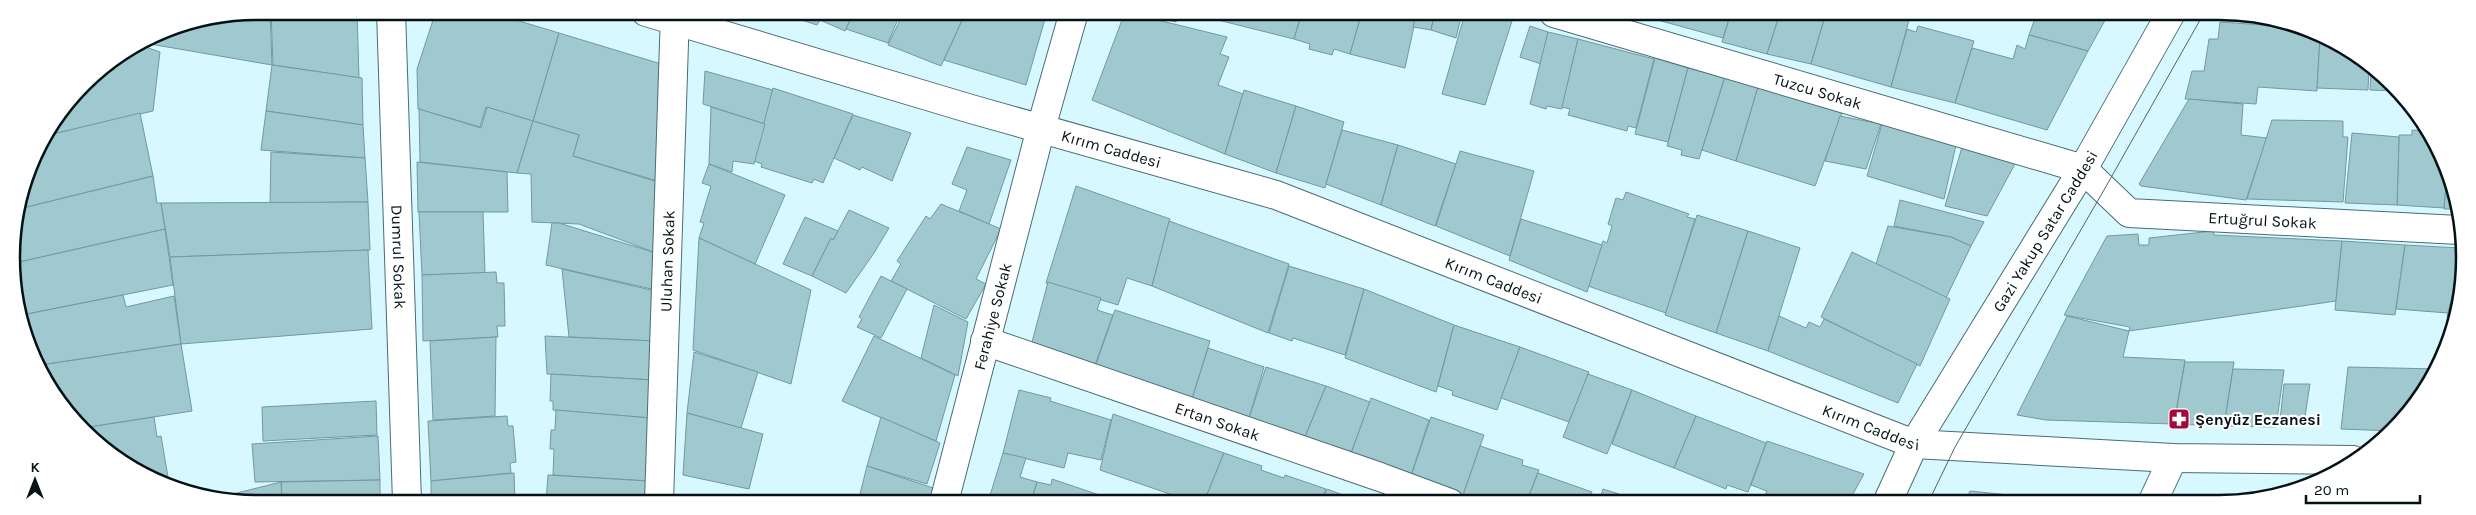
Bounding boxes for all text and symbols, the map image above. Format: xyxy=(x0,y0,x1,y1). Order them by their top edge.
street label: Tuzcu Sokak xyxy=(1771,69,1864,113)
street label: Kırım Caddesi xyxy=(1059,126,1163,172)
street label: Gazi Yakup Satar Caddesi xyxy=(1989,147,2102,315)
street label: Dumrul Sokak xyxy=(387,204,410,309)
street label: Ertuğrul Sokak xyxy=(2208,208,2317,233)
street label: Uluhan Sokak xyxy=(656,210,679,312)
street label: Kırım Caddesi xyxy=(1442,253,1545,308)
street label: Ferahiye Sokak xyxy=(970,261,1016,372)
street label: Ertan Sokak xyxy=(1173,398,1262,445)
street label: Kırım Caddesi xyxy=(1820,400,1920,454)
pharmacy icon: Şenyüz Eczanesi xyxy=(2167,407,2191,431)
place label: Şenyüz Eczanesi xyxy=(2195,410,2321,429)
north arrow xyxy=(10,455,60,505)
text: K xyxy=(30,459,40,476)
scale bar xyxy=(2306,472,2420,504)
text: 20 m xyxy=(2314,481,2349,499)

